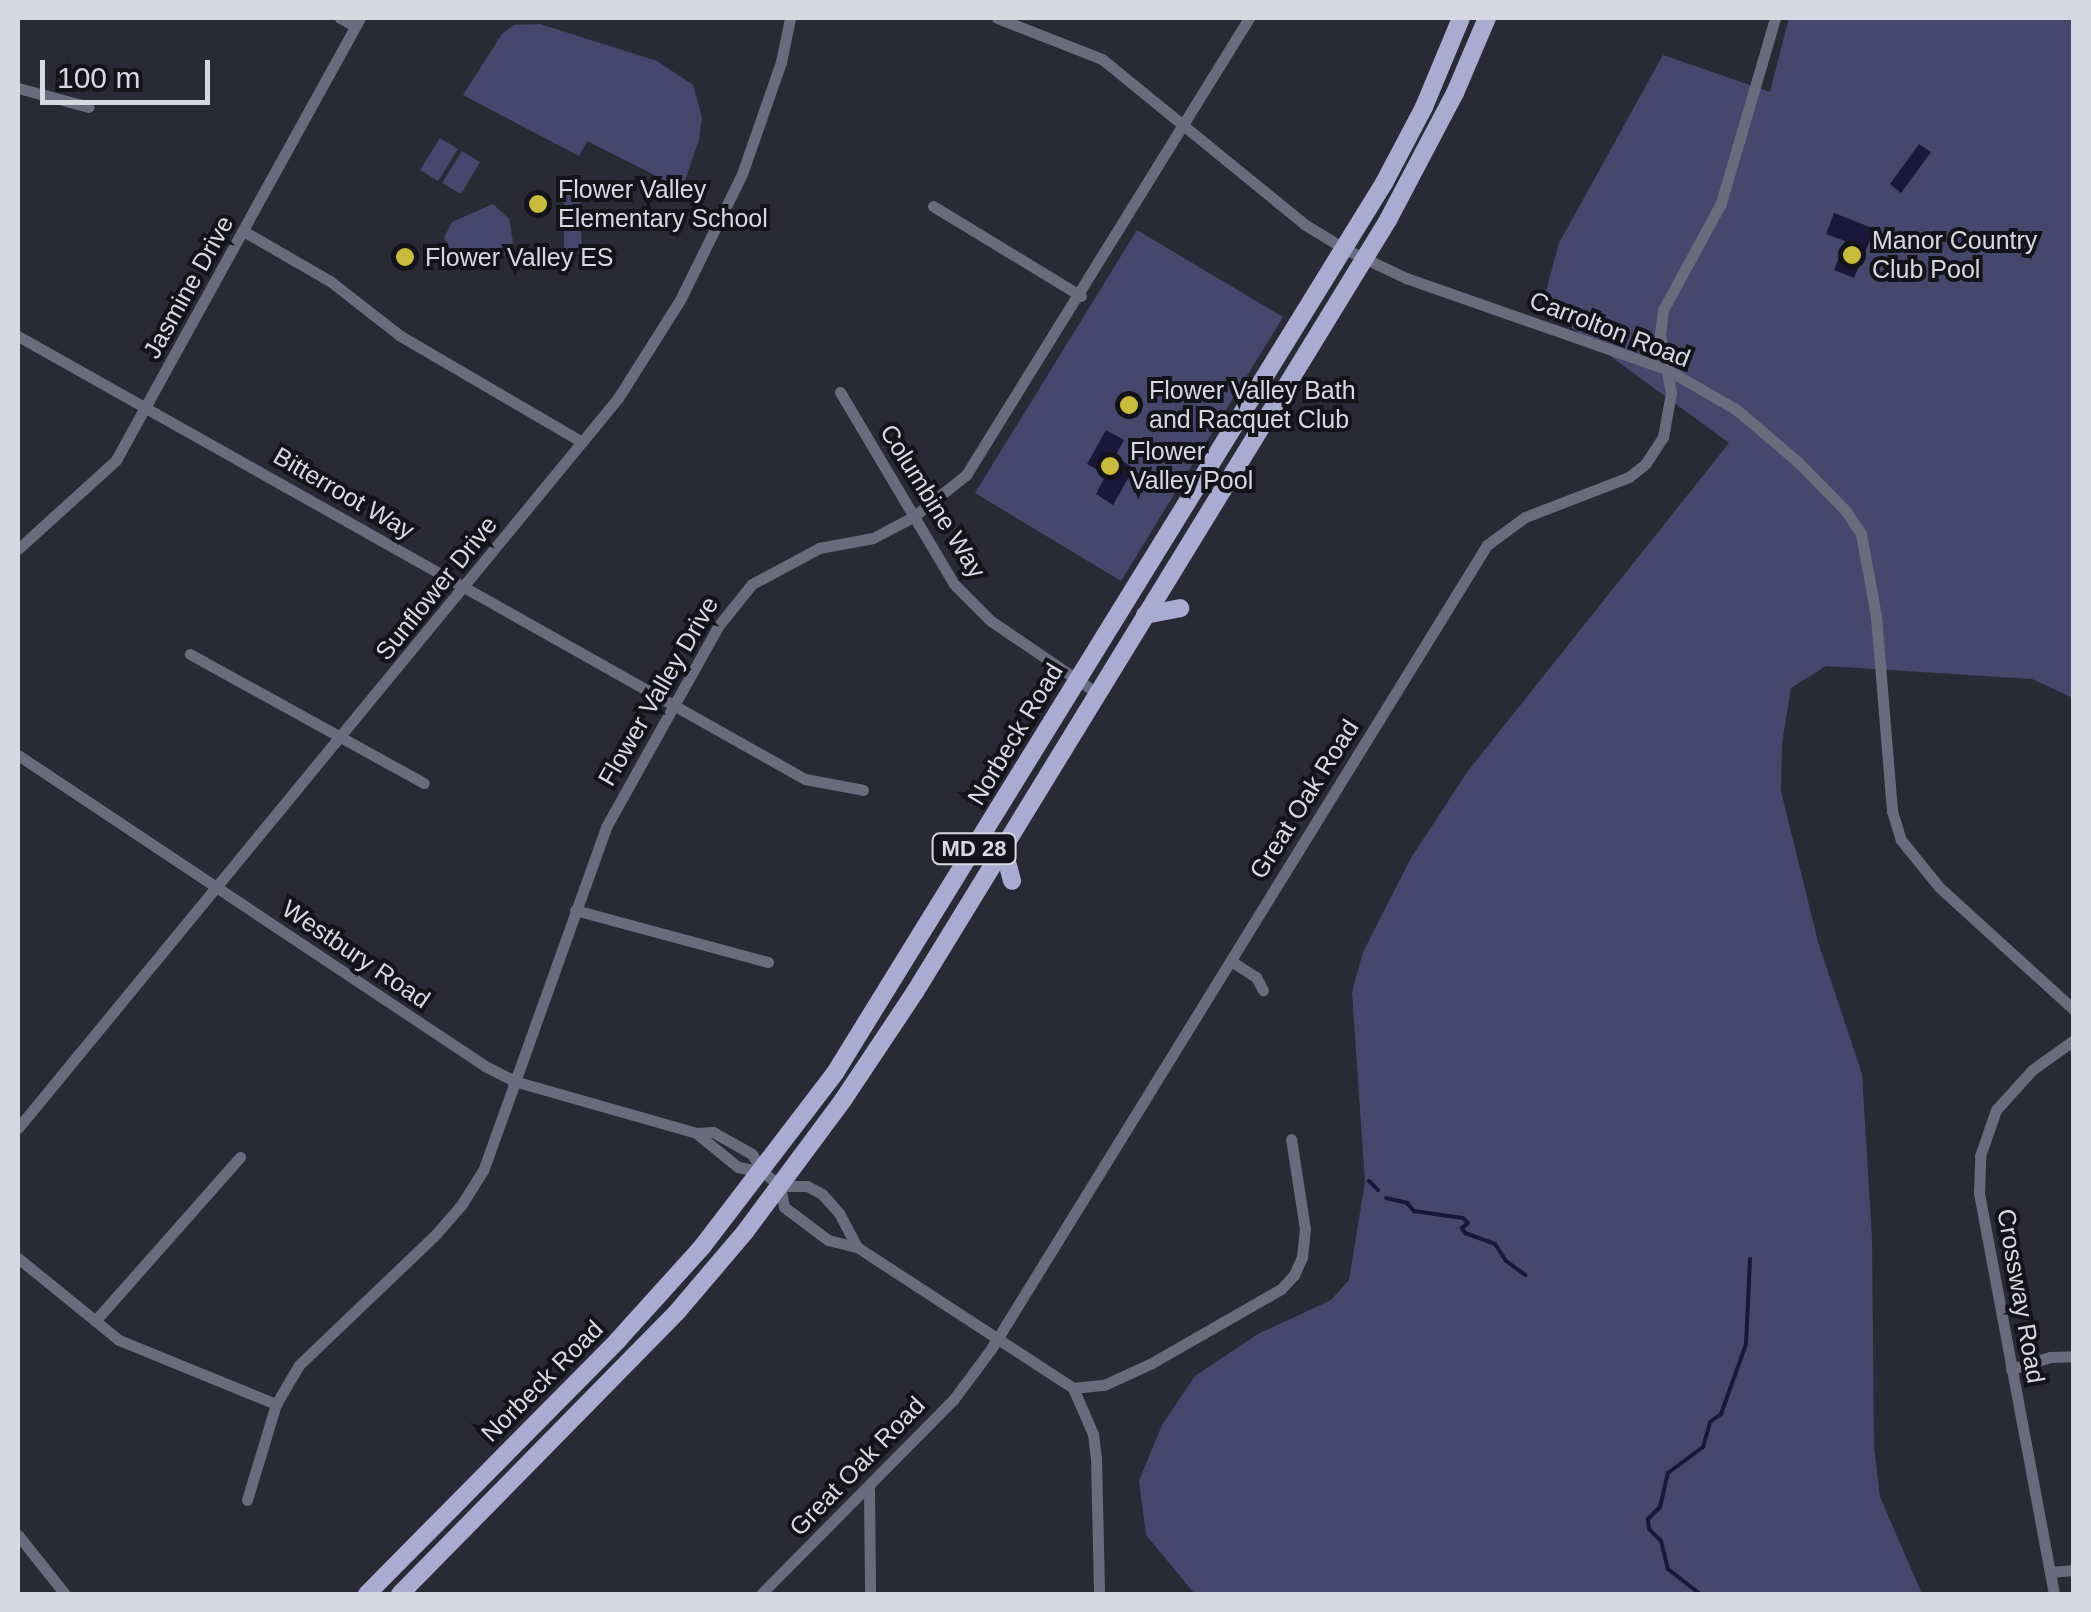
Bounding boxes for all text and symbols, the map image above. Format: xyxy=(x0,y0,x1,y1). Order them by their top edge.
scale bar xyxy=(45,40,215,102)
text: 100 m xyxy=(57,61,140,94)
place label: Flower Valley Elementary School xyxy=(558,175,768,234)
marker: Flower Valley Elementary School xyxy=(527,193,549,215)
street label: Jasmine Drive xyxy=(136,210,240,364)
place label: Manor Country Club Pool xyxy=(1872,226,2037,285)
place label: Flower Valley ES xyxy=(425,242,613,272)
marker: Manor Country Club Pool xyxy=(1841,244,1863,266)
marker: Flower Valley ES xyxy=(394,246,416,268)
street label: Carrolton Road xyxy=(1525,285,1695,373)
place label: Flower Valley Bath and Racquet Club xyxy=(1149,376,1356,435)
marker: Flower Valley Bath and Racquet Club xyxy=(1118,394,1140,416)
street label: Columbine Way xyxy=(874,419,992,583)
place label: Flower Valley Pool xyxy=(1130,437,1253,496)
street label: Bitterroot Way xyxy=(268,441,420,545)
marker: Flower Valley Pool xyxy=(1099,455,1121,477)
street label: Sunflower Drive xyxy=(369,510,503,666)
street label: Flower Valley Drive xyxy=(592,591,724,791)
street label: Norbeck Road xyxy=(961,658,1069,810)
street label: Great Oak Road xyxy=(1243,714,1365,884)
road number: MD 28 xyxy=(932,832,1016,866)
street label: Westbury Road xyxy=(276,894,436,1014)
street label: Crossway Road xyxy=(1991,1207,2051,1385)
street label: Norbeck Road xyxy=(475,1314,609,1448)
street label: Great Oak Road xyxy=(783,1390,931,1542)

